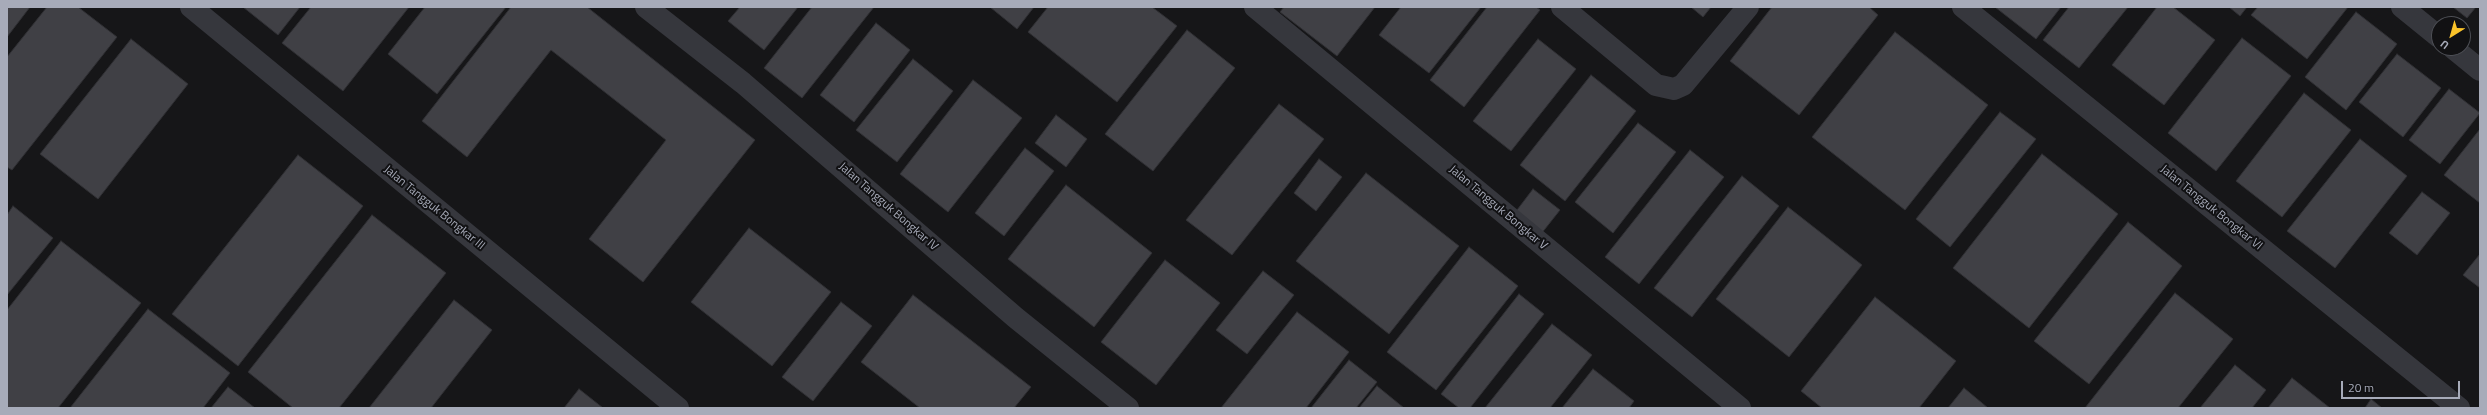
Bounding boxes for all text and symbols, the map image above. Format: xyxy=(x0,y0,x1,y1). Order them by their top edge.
north arrow xyxy=(2431,16,2471,56)
text: U xyxy=(2437,36,2452,53)
street label: Jalan Tangguk Bongkar IV xyxy=(835,160,941,254)
street label: Jalan Tangguk Bongkar VI xyxy=(2157,162,2265,254)
street label: Jalan Tangguk Bongkar III xyxy=(381,163,487,253)
street label: Jalan Tangguk Bongkar V xyxy=(1446,163,1550,253)
scale bar xyxy=(2343,373,2462,399)
text: 20 m xyxy=(2348,378,2374,397)

